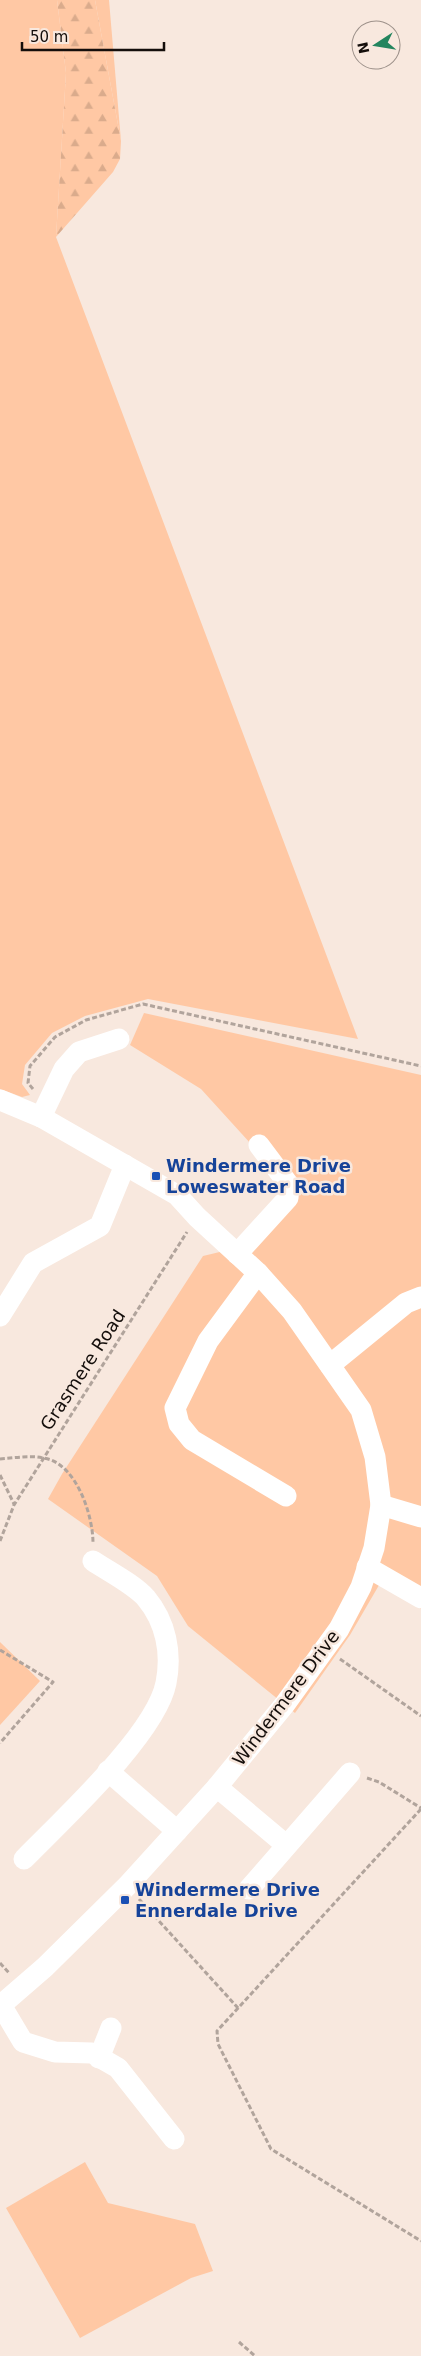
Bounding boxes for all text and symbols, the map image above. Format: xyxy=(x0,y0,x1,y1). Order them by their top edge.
scale bar xyxy=(22,20,165,52)
north arrow xyxy=(351,20,401,70)
text: 50 m xyxy=(30,28,68,46)
text: N xyxy=(354,40,372,55)
place label: Windermere Drive Loweswater Road xyxy=(166,1155,351,1197)
marker: Windermere Drive Loweswater Road xyxy=(150,1170,162,1182)
street label: Grasmere Road xyxy=(36,1306,129,1434)
street label: Windermere Drive xyxy=(228,1626,343,1769)
place label: Windermere Drive Ennerdale Drive xyxy=(135,1879,320,1921)
marker: Windermere Drive Ennerdale Drive xyxy=(119,1894,131,1906)

